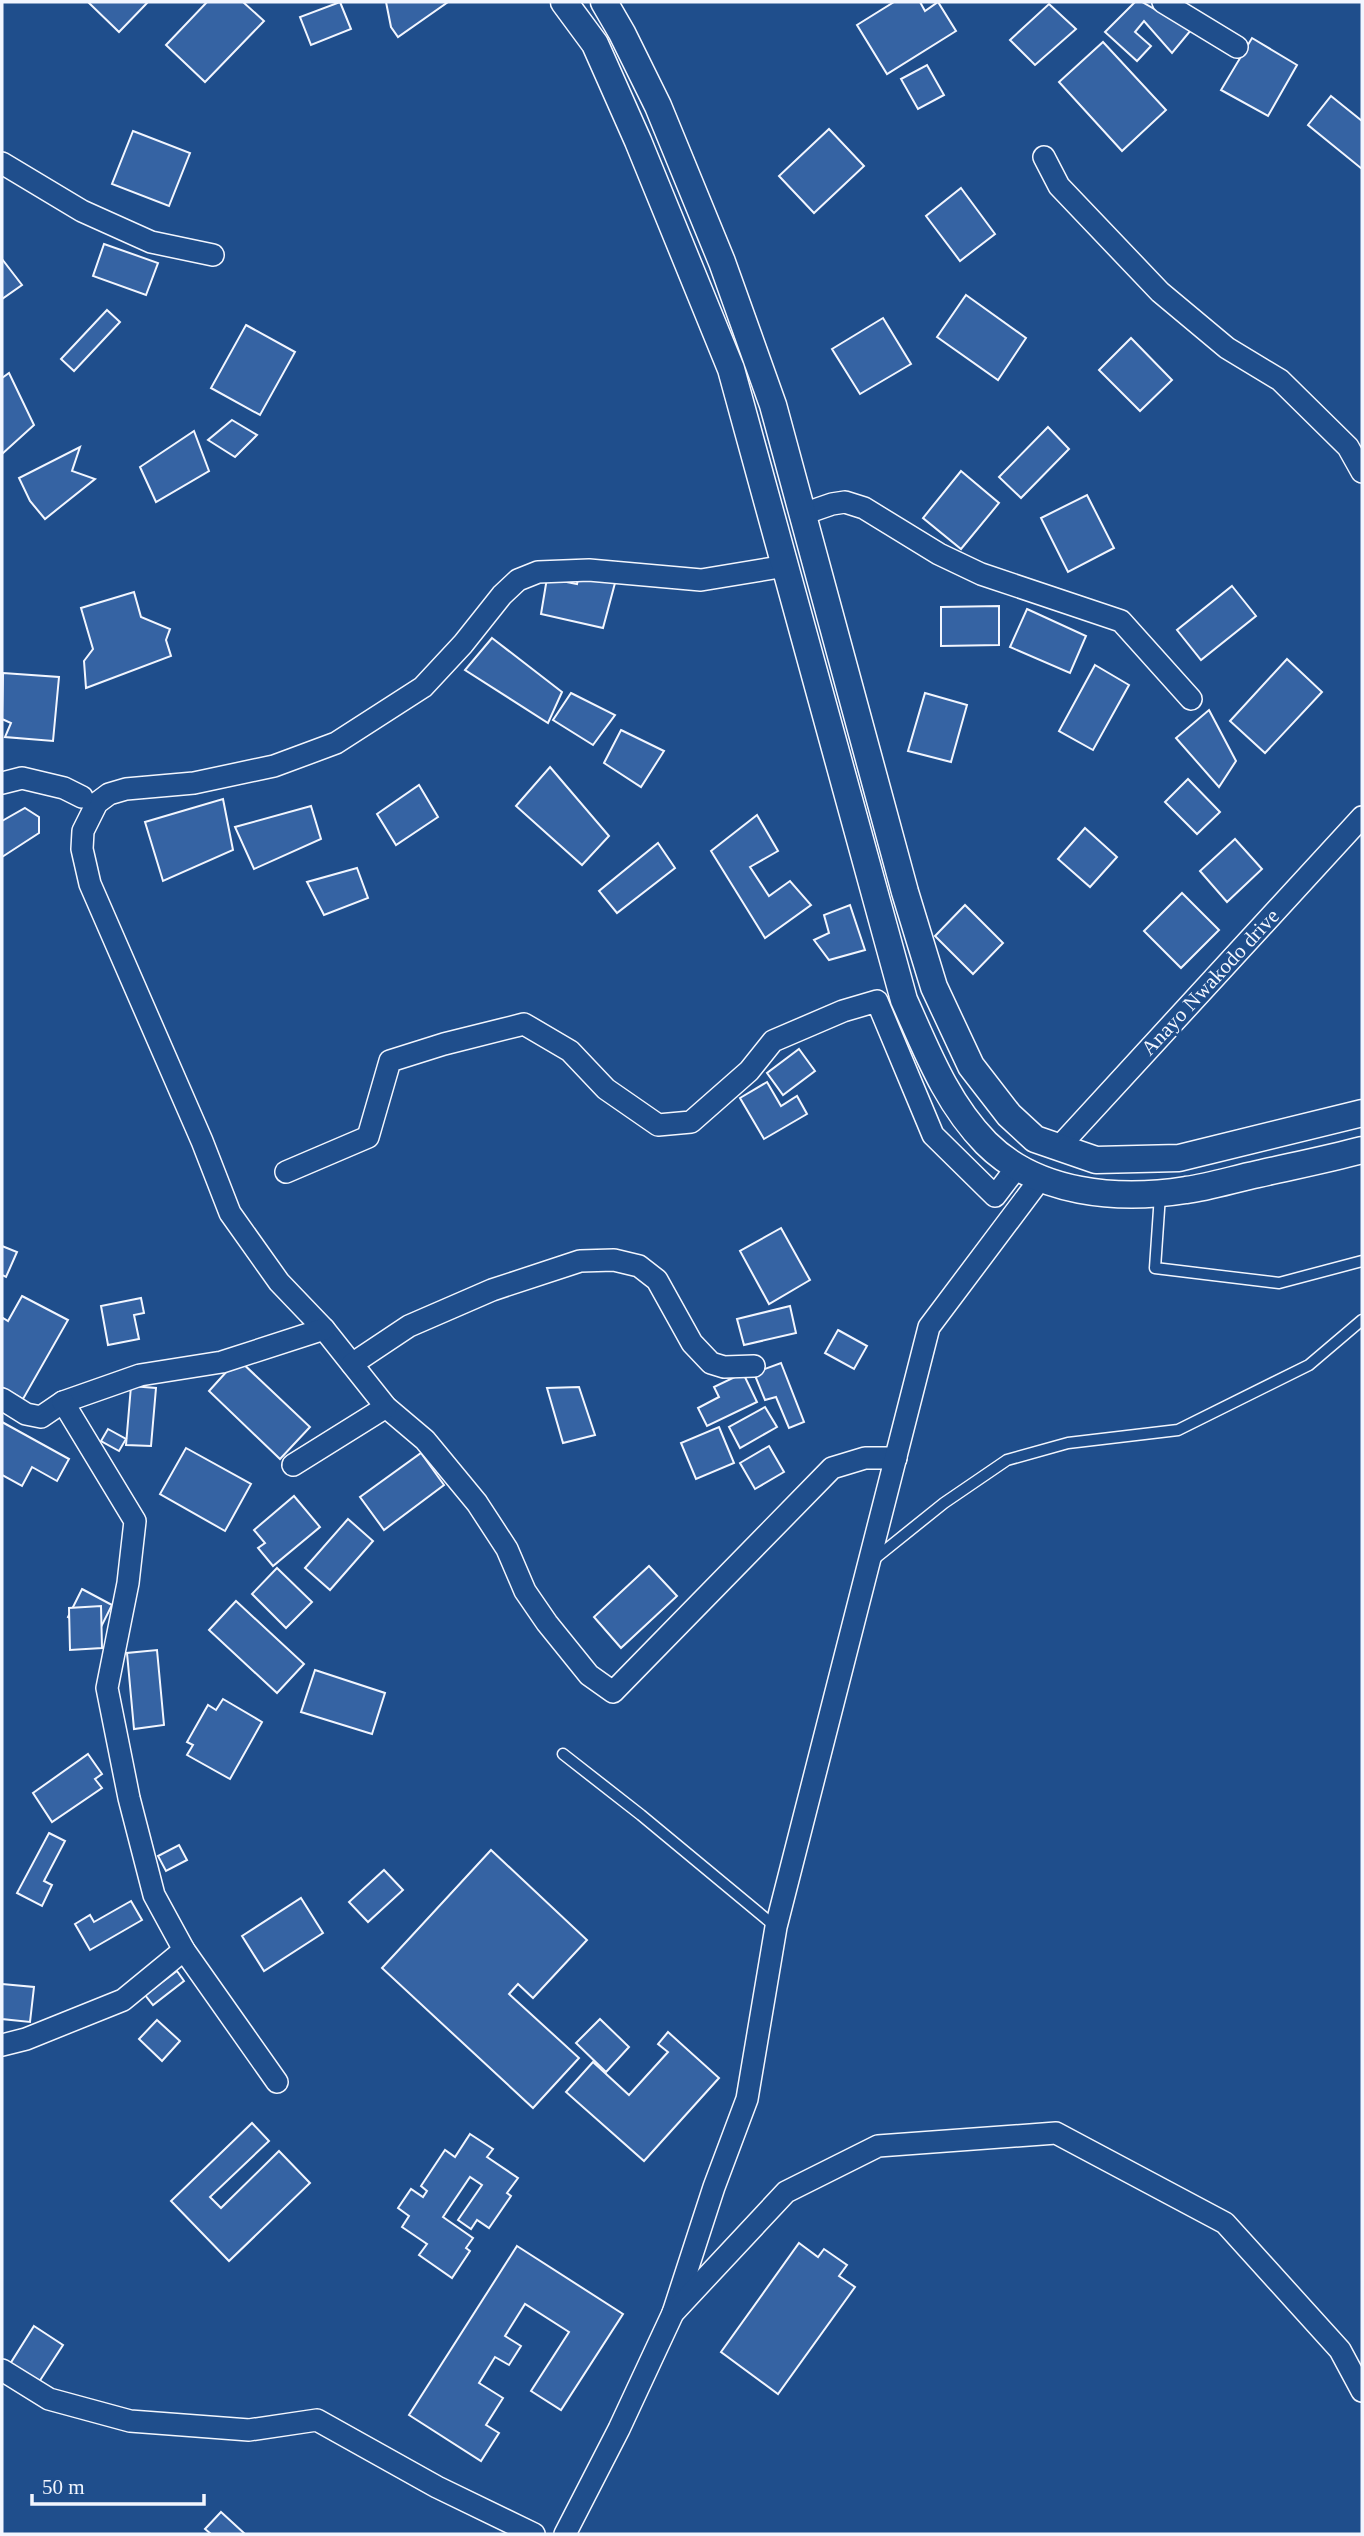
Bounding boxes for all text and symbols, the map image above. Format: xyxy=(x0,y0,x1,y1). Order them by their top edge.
street label: Anayo Nwakodo drive xyxy=(1136,904,1284,1060)
scale bar xyxy=(32,2462,203,2506)
text: 50 m xyxy=(42,2475,85,2499)

